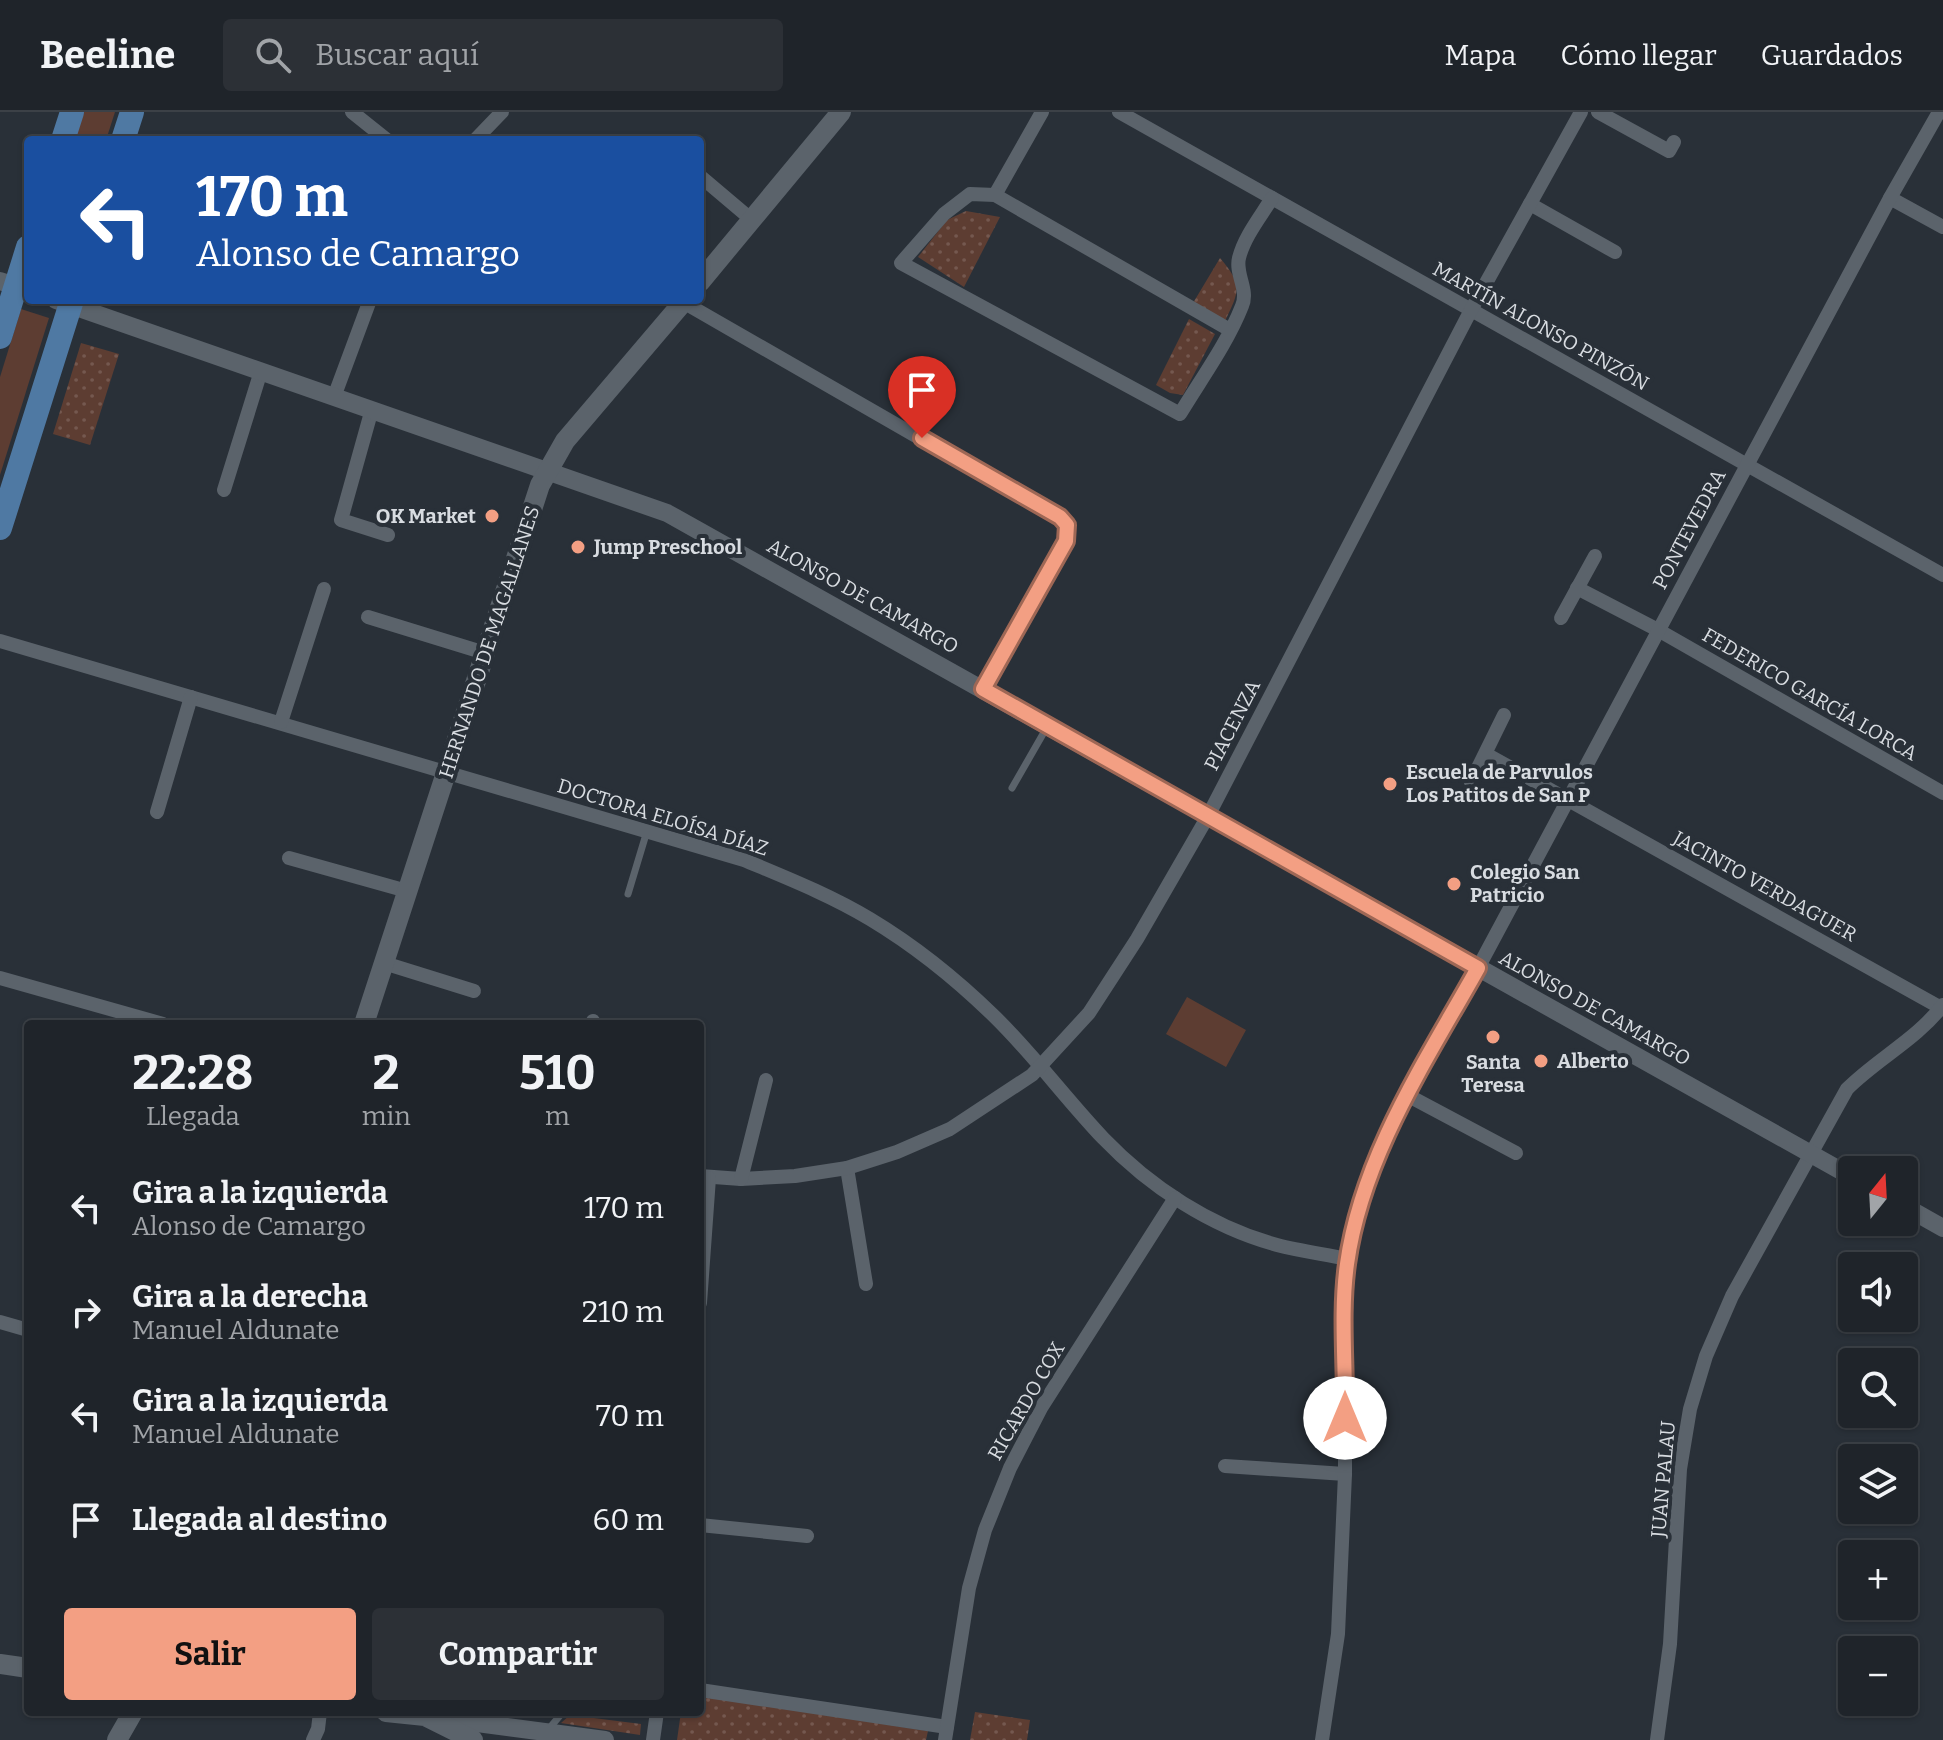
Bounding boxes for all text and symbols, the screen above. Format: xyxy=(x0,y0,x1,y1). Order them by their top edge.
search box xyxy=(223,19,783,91)
text: Beeline xyxy=(40,32,175,78)
icon: search xyxy=(251,33,295,77)
text: Buscar aquí xyxy=(315,37,479,73)
text: Mapa xyxy=(1445,39,1516,72)
text: Cómo llegar xyxy=(1560,39,1717,72)
text: Guardados xyxy=(1761,39,1903,72)
text: 170 m xyxy=(196,164,348,231)
icon: left xyxy=(64,168,168,272)
text: Alonso de Camargo xyxy=(196,232,520,276)
street label: MARTÍN ALONSO PINZÓN xyxy=(1429,257,1653,396)
pin xyxy=(888,356,956,438)
icon: arrive xyxy=(900,368,944,412)
street label: PONTEVEDRA xyxy=(1647,464,1731,593)
street label: HERNANDO DE MAGALLANES xyxy=(434,503,544,781)
place label: OK Market xyxy=(376,504,476,528)
marker: OK Market xyxy=(483,507,501,525)
street label: ALONSO DE CAMARGO xyxy=(763,533,963,659)
place label: Jump Preschool xyxy=(593,535,742,559)
marker: Jump Preschool xyxy=(569,538,587,556)
street label: FEDERICO GARCÍA LORCA xyxy=(1698,623,1923,766)
street label: PIACENZA xyxy=(1199,675,1265,774)
place label: Escuela de Parvulos Los Patitos de San P xyxy=(1406,760,1593,807)
street label: DOCTORA ELOÍSA DÍAZ xyxy=(555,773,771,861)
marker: Escuela de Parvulos Los Patitos de San P xyxy=(1381,775,1399,793)
street label: JACINTO VERDAGUER xyxy=(1668,825,1861,946)
place label: Colegio San Patricio xyxy=(1470,860,1580,907)
marker: Colegio San Patricio xyxy=(1445,875,1463,893)
street label: ALONSO DE CAMARGO xyxy=(1495,945,1695,1071)
marker: Santa Teresa xyxy=(1484,1028,1502,1046)
text: 22:28 xyxy=(132,1044,253,1102)
text: 2 xyxy=(373,1044,400,1102)
text: 510 xyxy=(519,1044,596,1102)
place label: Alberto xyxy=(1557,1049,1629,1073)
place label: Santa Teresa xyxy=(1461,1050,1525,1097)
marker: Alberto xyxy=(1532,1052,1550,1070)
text: Llegada xyxy=(146,1101,240,1132)
text: min xyxy=(362,1101,411,1132)
text: m xyxy=(545,1101,570,1132)
north arrow xyxy=(1838,1156,1918,1236)
map controls xyxy=(1838,1156,1918,1716)
text: Gira a la izquierda xyxy=(132,1175,388,1211)
icon: left xyxy=(64,1186,108,1230)
text: 170 m xyxy=(584,1190,664,1226)
text: Alonso de Camargo xyxy=(132,1211,366,1242)
button: sound xyxy=(1838,1252,1918,1332)
text: Gira a la derecha xyxy=(132,1279,368,1315)
icon: right xyxy=(64,1290,108,1334)
text: 210 m xyxy=(582,1294,664,1330)
text: Manuel Aldunate xyxy=(132,1315,340,1346)
street label: RICARDO COX xyxy=(982,1338,1070,1464)
button: search xyxy=(1838,1348,1918,1428)
position arrow xyxy=(1303,1376,1387,1460)
text: Gira a la izquierda xyxy=(132,1383,388,1419)
icon: left xyxy=(64,1394,108,1438)
text: 70 m xyxy=(596,1398,664,1434)
text: Manuel Aldunate xyxy=(132,1419,340,1450)
street label: JUAN PALAU xyxy=(1646,1420,1680,1539)
button: layers xyxy=(1838,1444,1918,1524)
icon: arrive xyxy=(64,1498,108,1542)
text: Llegada al destino xyxy=(132,1502,387,1538)
text: 60 m xyxy=(593,1502,664,1538)
button: + xyxy=(1838,1540,1918,1620)
button: Salir xyxy=(64,1608,356,1700)
button: Compartir xyxy=(372,1608,664,1700)
button: − xyxy=(1838,1636,1918,1716)

